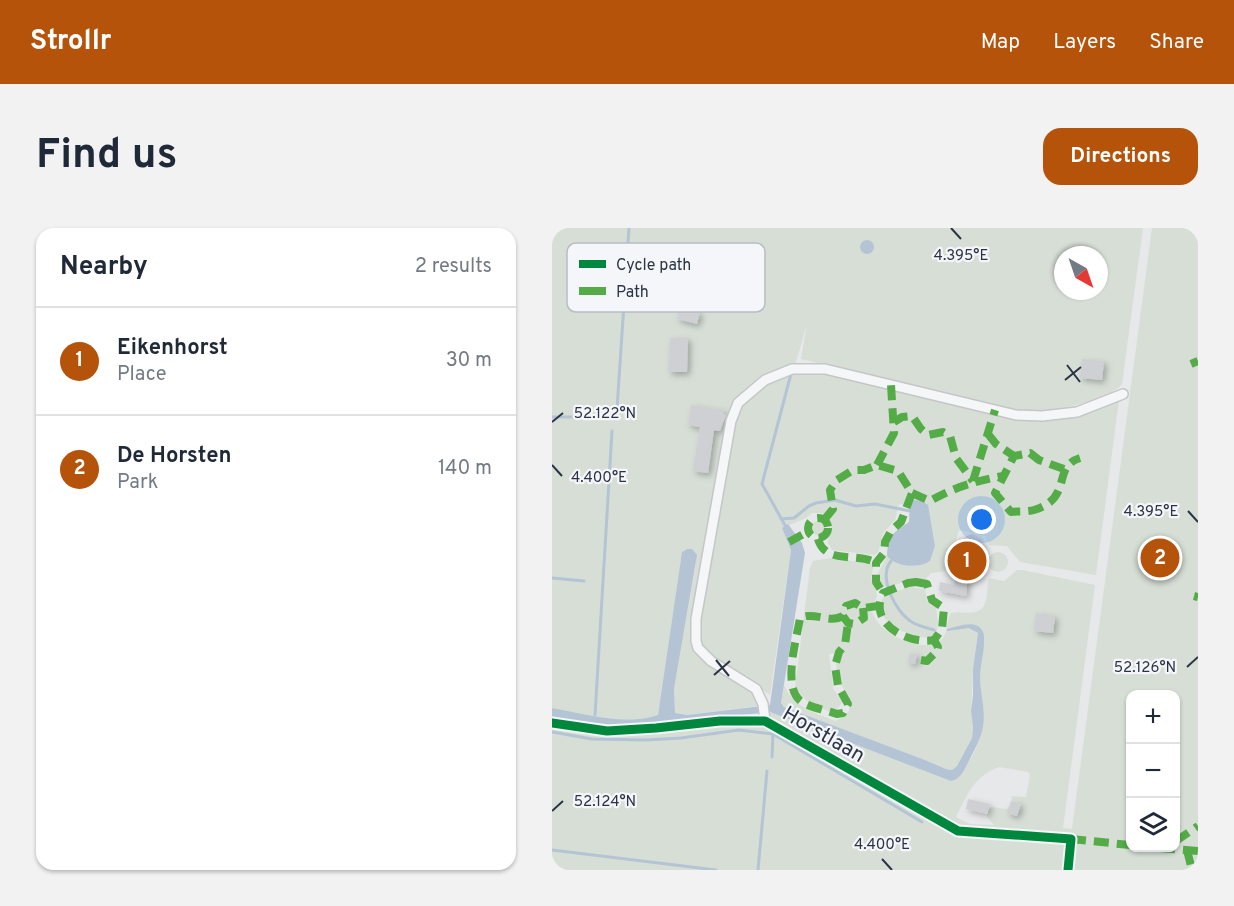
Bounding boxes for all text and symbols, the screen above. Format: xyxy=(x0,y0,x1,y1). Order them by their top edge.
text: Strollr xyxy=(30,24,112,60)
text: Map xyxy=(981,29,1020,56)
text: Layers xyxy=(1053,29,1116,56)
text: Share xyxy=(1149,29,1204,56)
button: Directions xyxy=(1043,128,1198,185)
text: Find us xyxy=(36,130,177,183)
legend xyxy=(567,243,765,312)
north arrow xyxy=(1054,246,1108,300)
text: 4.395°E xyxy=(934,247,988,266)
text: Nearby xyxy=(60,251,148,284)
text: 2 results xyxy=(415,254,492,280)
text: Cycle path xyxy=(616,256,691,276)
text: Path xyxy=(616,283,649,303)
text: Eikenhorst xyxy=(117,335,228,362)
text: 1 xyxy=(76,348,84,374)
text: 30 m xyxy=(446,348,492,374)
text: Place xyxy=(117,362,167,388)
text: 52.122°N xyxy=(574,405,636,424)
text: De Horsten xyxy=(117,443,232,470)
text: 2 xyxy=(73,456,86,482)
text: 140 m xyxy=(438,456,492,482)
text: 4.400°E xyxy=(571,469,627,488)
text: Park xyxy=(117,470,158,496)
text: 4.395°E xyxy=(1124,503,1178,522)
your location xyxy=(967,505,996,534)
pin: 2 xyxy=(1140,536,1180,580)
pin: 1 xyxy=(948,538,986,584)
text: 52.126°N xyxy=(1114,659,1176,678)
map controls xyxy=(1126,690,1180,852)
button: + xyxy=(1126,690,1180,744)
street label: Horstlaan xyxy=(777,701,870,770)
button: − xyxy=(1126,744,1180,798)
text: 52.124°N xyxy=(574,793,636,812)
button: layers xyxy=(1126,798,1180,852)
text: 4.400°E xyxy=(854,836,910,855)

